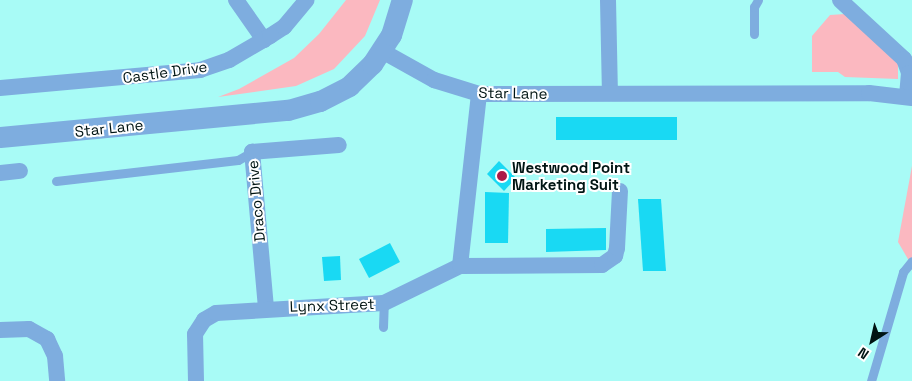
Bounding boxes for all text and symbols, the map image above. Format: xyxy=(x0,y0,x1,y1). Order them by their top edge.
street label: Castle Drive xyxy=(122,57,208,87)
street label: Star Lane xyxy=(478,83,548,103)
street label: Star Lane xyxy=(74,115,144,141)
place label: Westwood Point Marketing Suit xyxy=(512,158,630,193)
street label: Draco Drive xyxy=(243,159,269,243)
marker: Westwood Point Marketing Suit xyxy=(496,170,508,182)
street label: Lynx Street xyxy=(289,295,375,315)
north arrow xyxy=(847,316,897,366)
text: N xyxy=(854,343,872,363)

